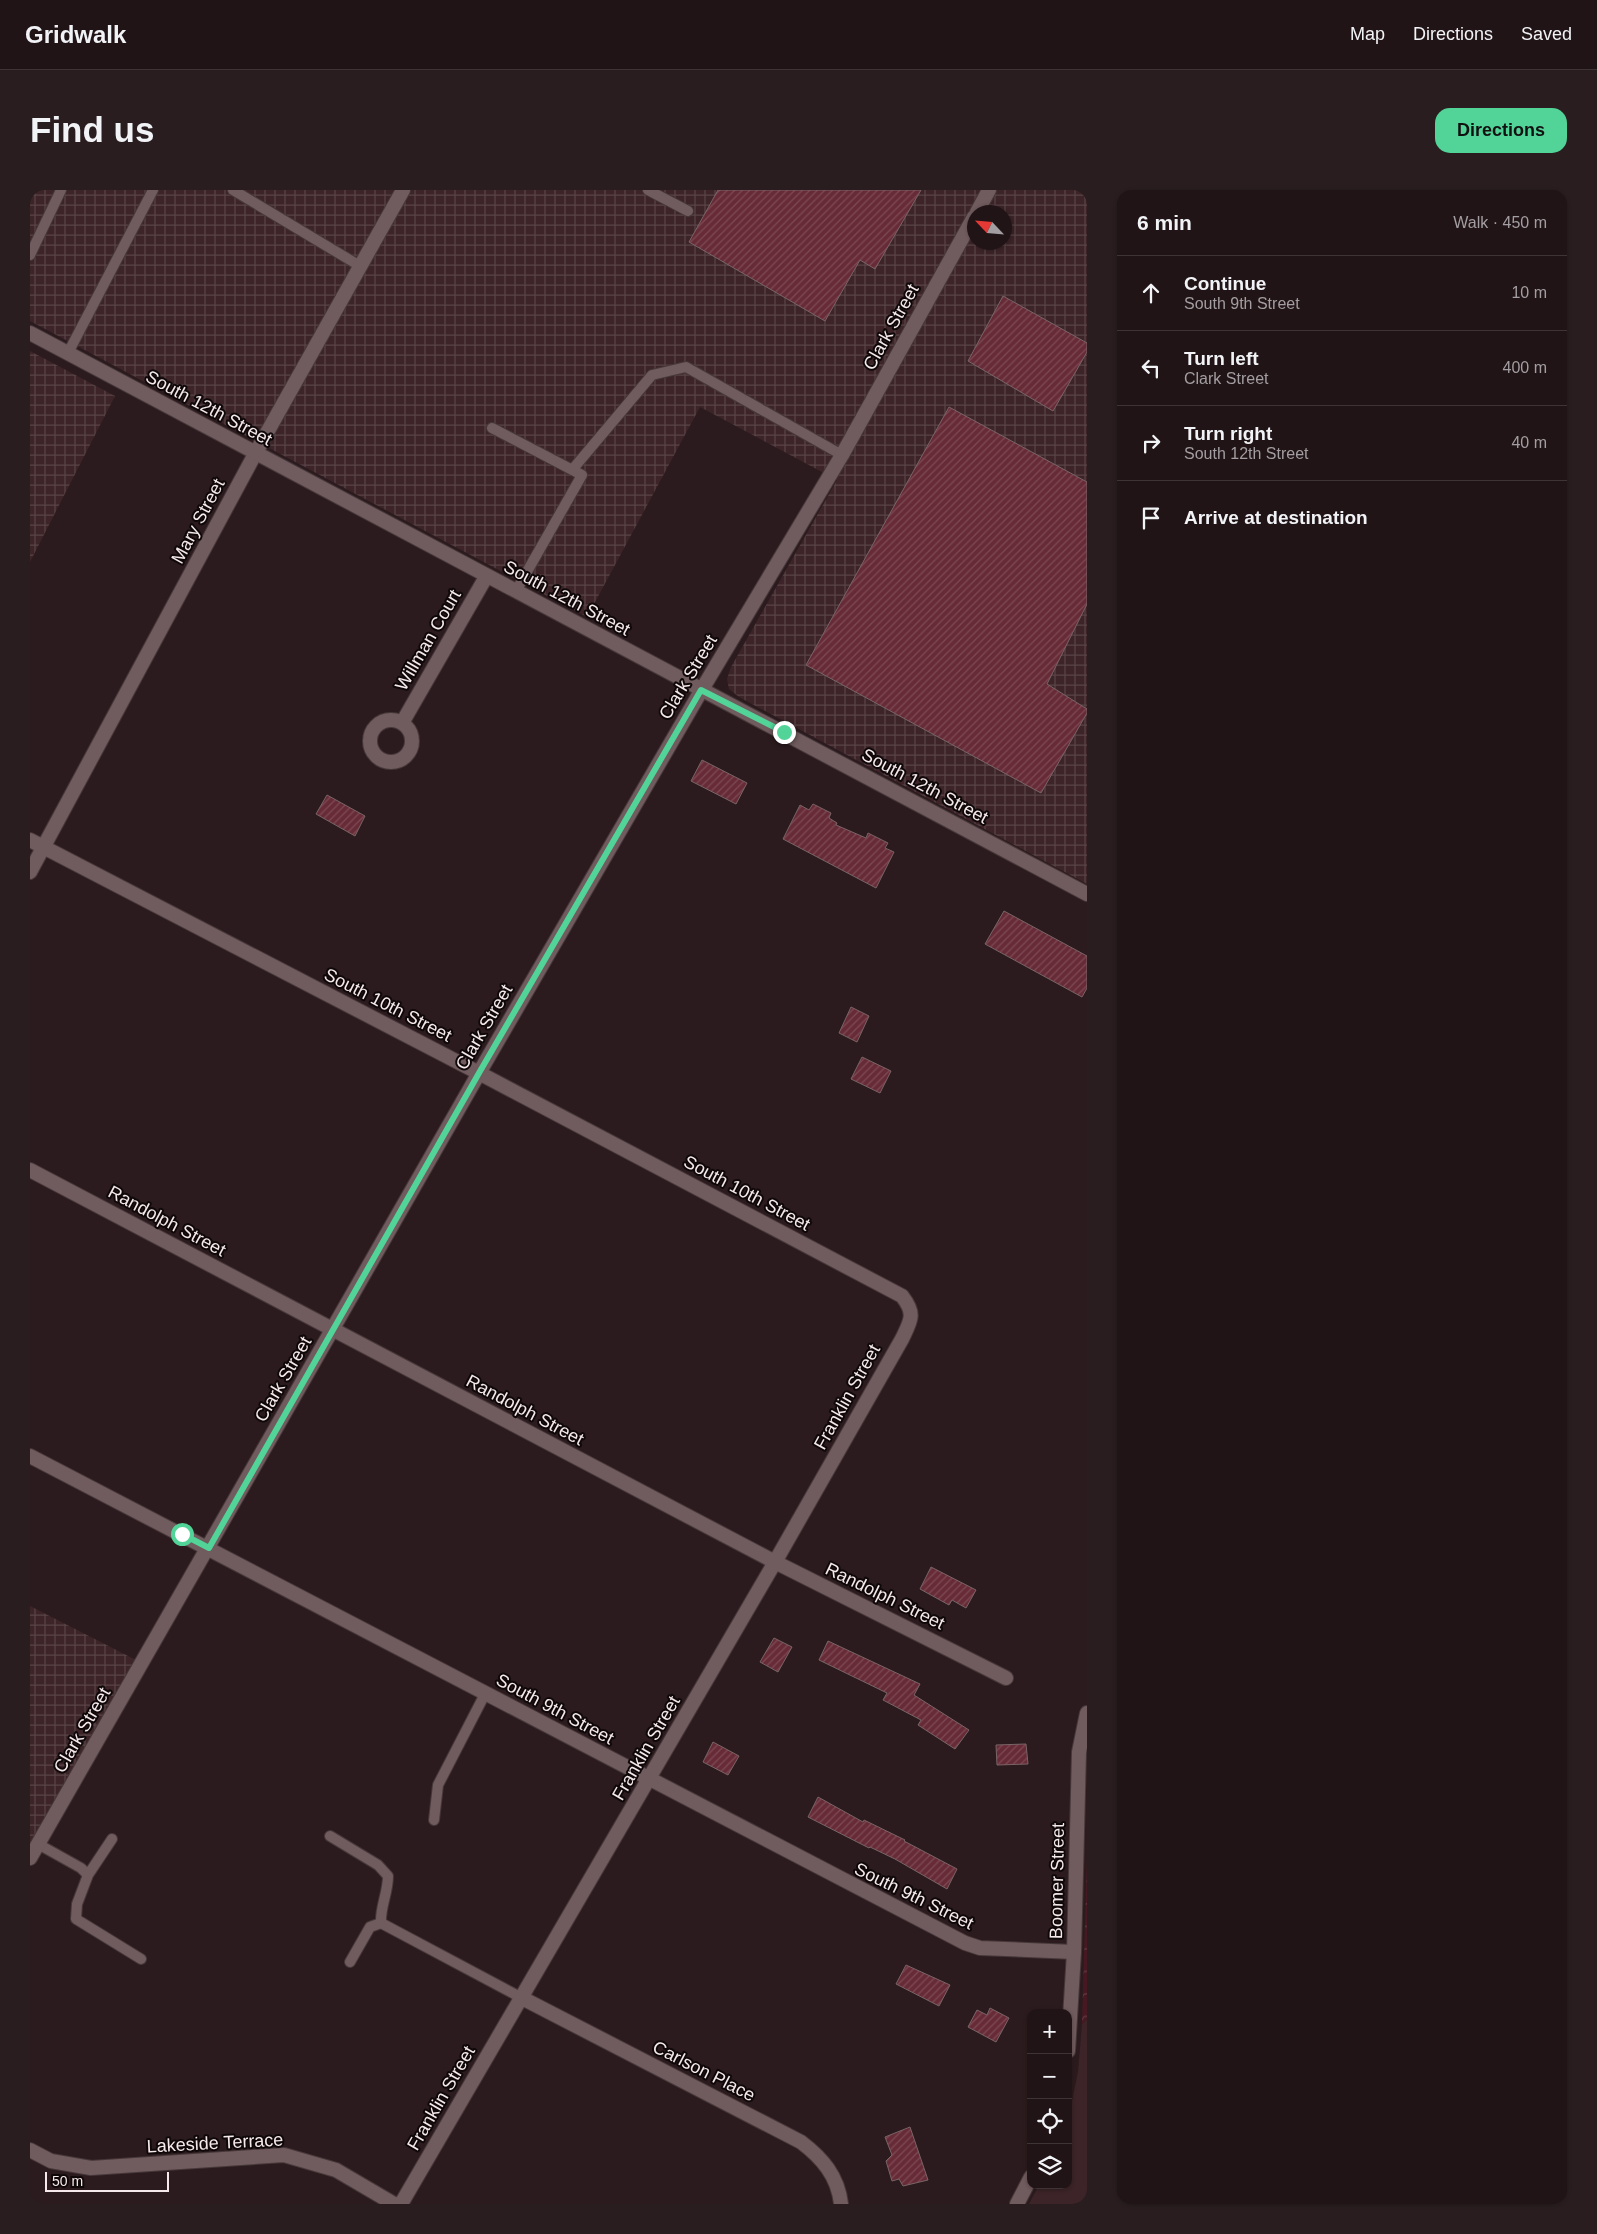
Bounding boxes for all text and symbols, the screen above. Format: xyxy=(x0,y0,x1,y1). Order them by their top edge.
text: Gridwalk xyxy=(25,21,126,48)
text: Map xyxy=(1350,24,1385,44)
text: Directions xyxy=(1413,24,1493,44)
text: Saved xyxy=(1521,24,1572,44)
button: Directions xyxy=(1435,108,1567,153)
text: Find us xyxy=(30,110,154,149)
north arrow xyxy=(967,205,1012,250)
text: 6 min xyxy=(1137,211,1192,234)
text: Walk · 450 m xyxy=(1453,214,1547,231)
text: Continue xyxy=(1184,273,1266,294)
icon: ahead xyxy=(1137,279,1165,307)
street label: Clark Street xyxy=(859,281,923,373)
text: 10 m xyxy=(1511,284,1547,301)
text: South 9th Street xyxy=(1184,295,1300,312)
text: Turn left xyxy=(1184,348,1259,369)
icon: left xyxy=(1137,354,1165,382)
text: 400 m xyxy=(1503,359,1547,376)
street label: South 12th Street xyxy=(142,366,276,450)
text: Clark Street xyxy=(1184,370,1268,387)
text: Turn right xyxy=(1184,423,1272,444)
icon: right xyxy=(1137,429,1165,457)
text: 40 m xyxy=(1511,434,1547,451)
text: South 12th Street xyxy=(1184,445,1309,462)
street label: Mary Street xyxy=(167,475,229,567)
icon: arrive xyxy=(1137,504,1165,532)
text: Arrive at destination xyxy=(1184,507,1368,528)
street label: South 12th Street xyxy=(500,556,634,640)
street label: Willman Court xyxy=(391,586,465,694)
street label: Clark Street xyxy=(655,631,721,723)
route end xyxy=(773,721,796,744)
street label: South 12th Street xyxy=(858,744,992,828)
street label: South 10th Street xyxy=(321,964,455,1046)
street label: Clark Street xyxy=(452,981,516,1073)
street label: South 10th Street xyxy=(680,1151,814,1235)
street label: Randolph Street xyxy=(105,1182,229,1260)
street label: Clark Street xyxy=(251,1333,315,1425)
street label: Franklin Street xyxy=(810,1341,884,1453)
street label: Randolph Street xyxy=(463,1371,587,1449)
route start xyxy=(171,1523,194,1546)
street label: Randolph Street xyxy=(822,1558,948,1634)
street label: South 9th Street xyxy=(493,1670,617,1748)
street label: Clark Street xyxy=(50,1684,114,1776)
street label: Franklin Street xyxy=(608,1692,684,1804)
street label: Boomer Street xyxy=(1046,1823,1068,1939)
street label: South 9th Street xyxy=(851,1858,977,1934)
map controls xyxy=(1027,2009,1072,2189)
button: + xyxy=(1027,2009,1072,2054)
street label: Carlson Place xyxy=(650,2037,758,2105)
street label: Franklin Street xyxy=(403,2042,479,2154)
button: − xyxy=(1027,2054,1072,2099)
button: locate xyxy=(1027,2099,1072,2144)
street label: Lakeside Terrace xyxy=(146,2129,284,2157)
button: layers xyxy=(1027,2144,1072,2189)
scale bar xyxy=(45,2169,169,2192)
text: 50 m xyxy=(52,2173,83,2189)

